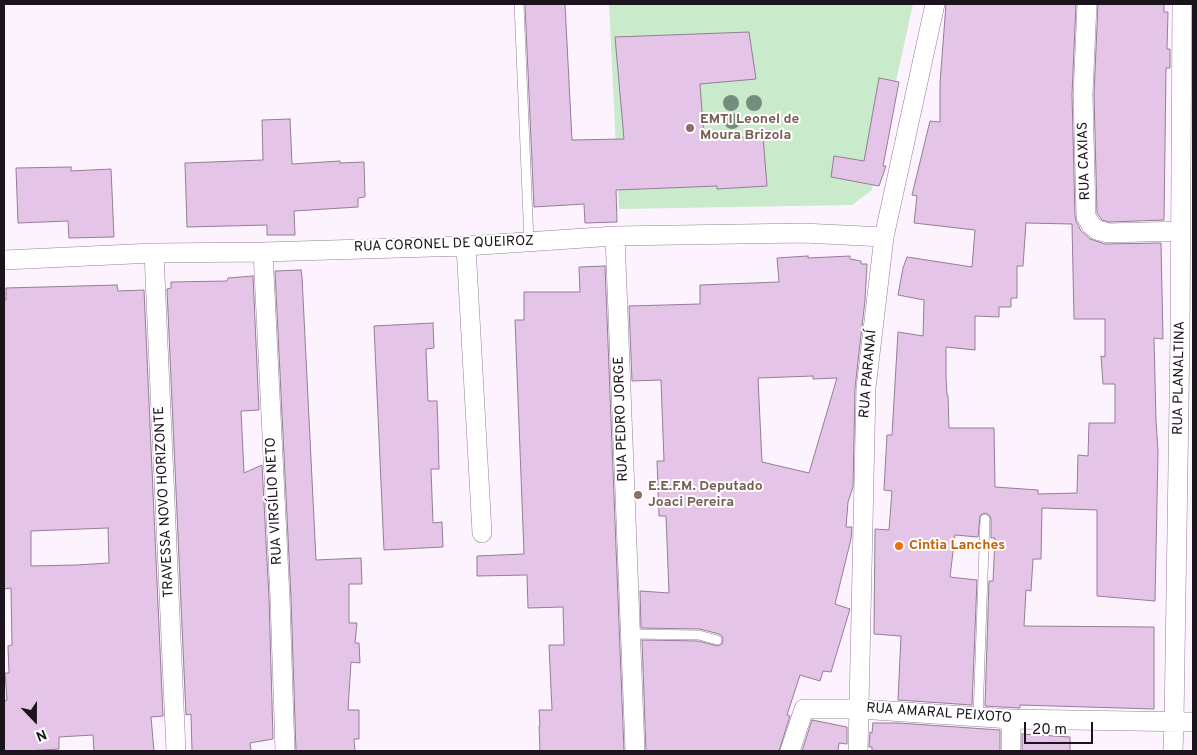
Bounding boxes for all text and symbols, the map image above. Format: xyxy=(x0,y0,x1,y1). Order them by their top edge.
place label: EMTI Leonel de Moura Brizola xyxy=(700,112,799,144)
street label: RUA CAXIAS xyxy=(1075,121,1095,201)
marker: EMTI Leonel de Moura Brizola xyxy=(684,122,696,134)
street label: RUA CORONEL DE QUEIROZ xyxy=(354,233,534,257)
street label: RUA PLANALTINA xyxy=(1171,321,1189,435)
street label: RUA PARANAÍ xyxy=(857,329,881,419)
street label: RUA PEDRO JORGE xyxy=(611,356,633,482)
street label: TRAVESSA NOVO HORIZONTE xyxy=(152,406,178,598)
street label: RUA VIRGÍLIO NETO xyxy=(263,437,287,565)
place label: E.E.F.M. Deputado Joaci Pereira xyxy=(648,479,763,512)
marker: E.E.F.M. Deputado Joaci Pereira xyxy=(632,489,644,501)
place label: Cintia Lanches xyxy=(909,538,1005,554)
marker: Cintia Lanches xyxy=(893,540,905,552)
north arrow xyxy=(10,695,60,745)
street label: RUA AMARAL PEIXOTO xyxy=(865,701,1013,727)
scale bar xyxy=(1027,712,1096,744)
text: 20 m xyxy=(1032,721,1067,740)
text: N xyxy=(33,725,49,744)

